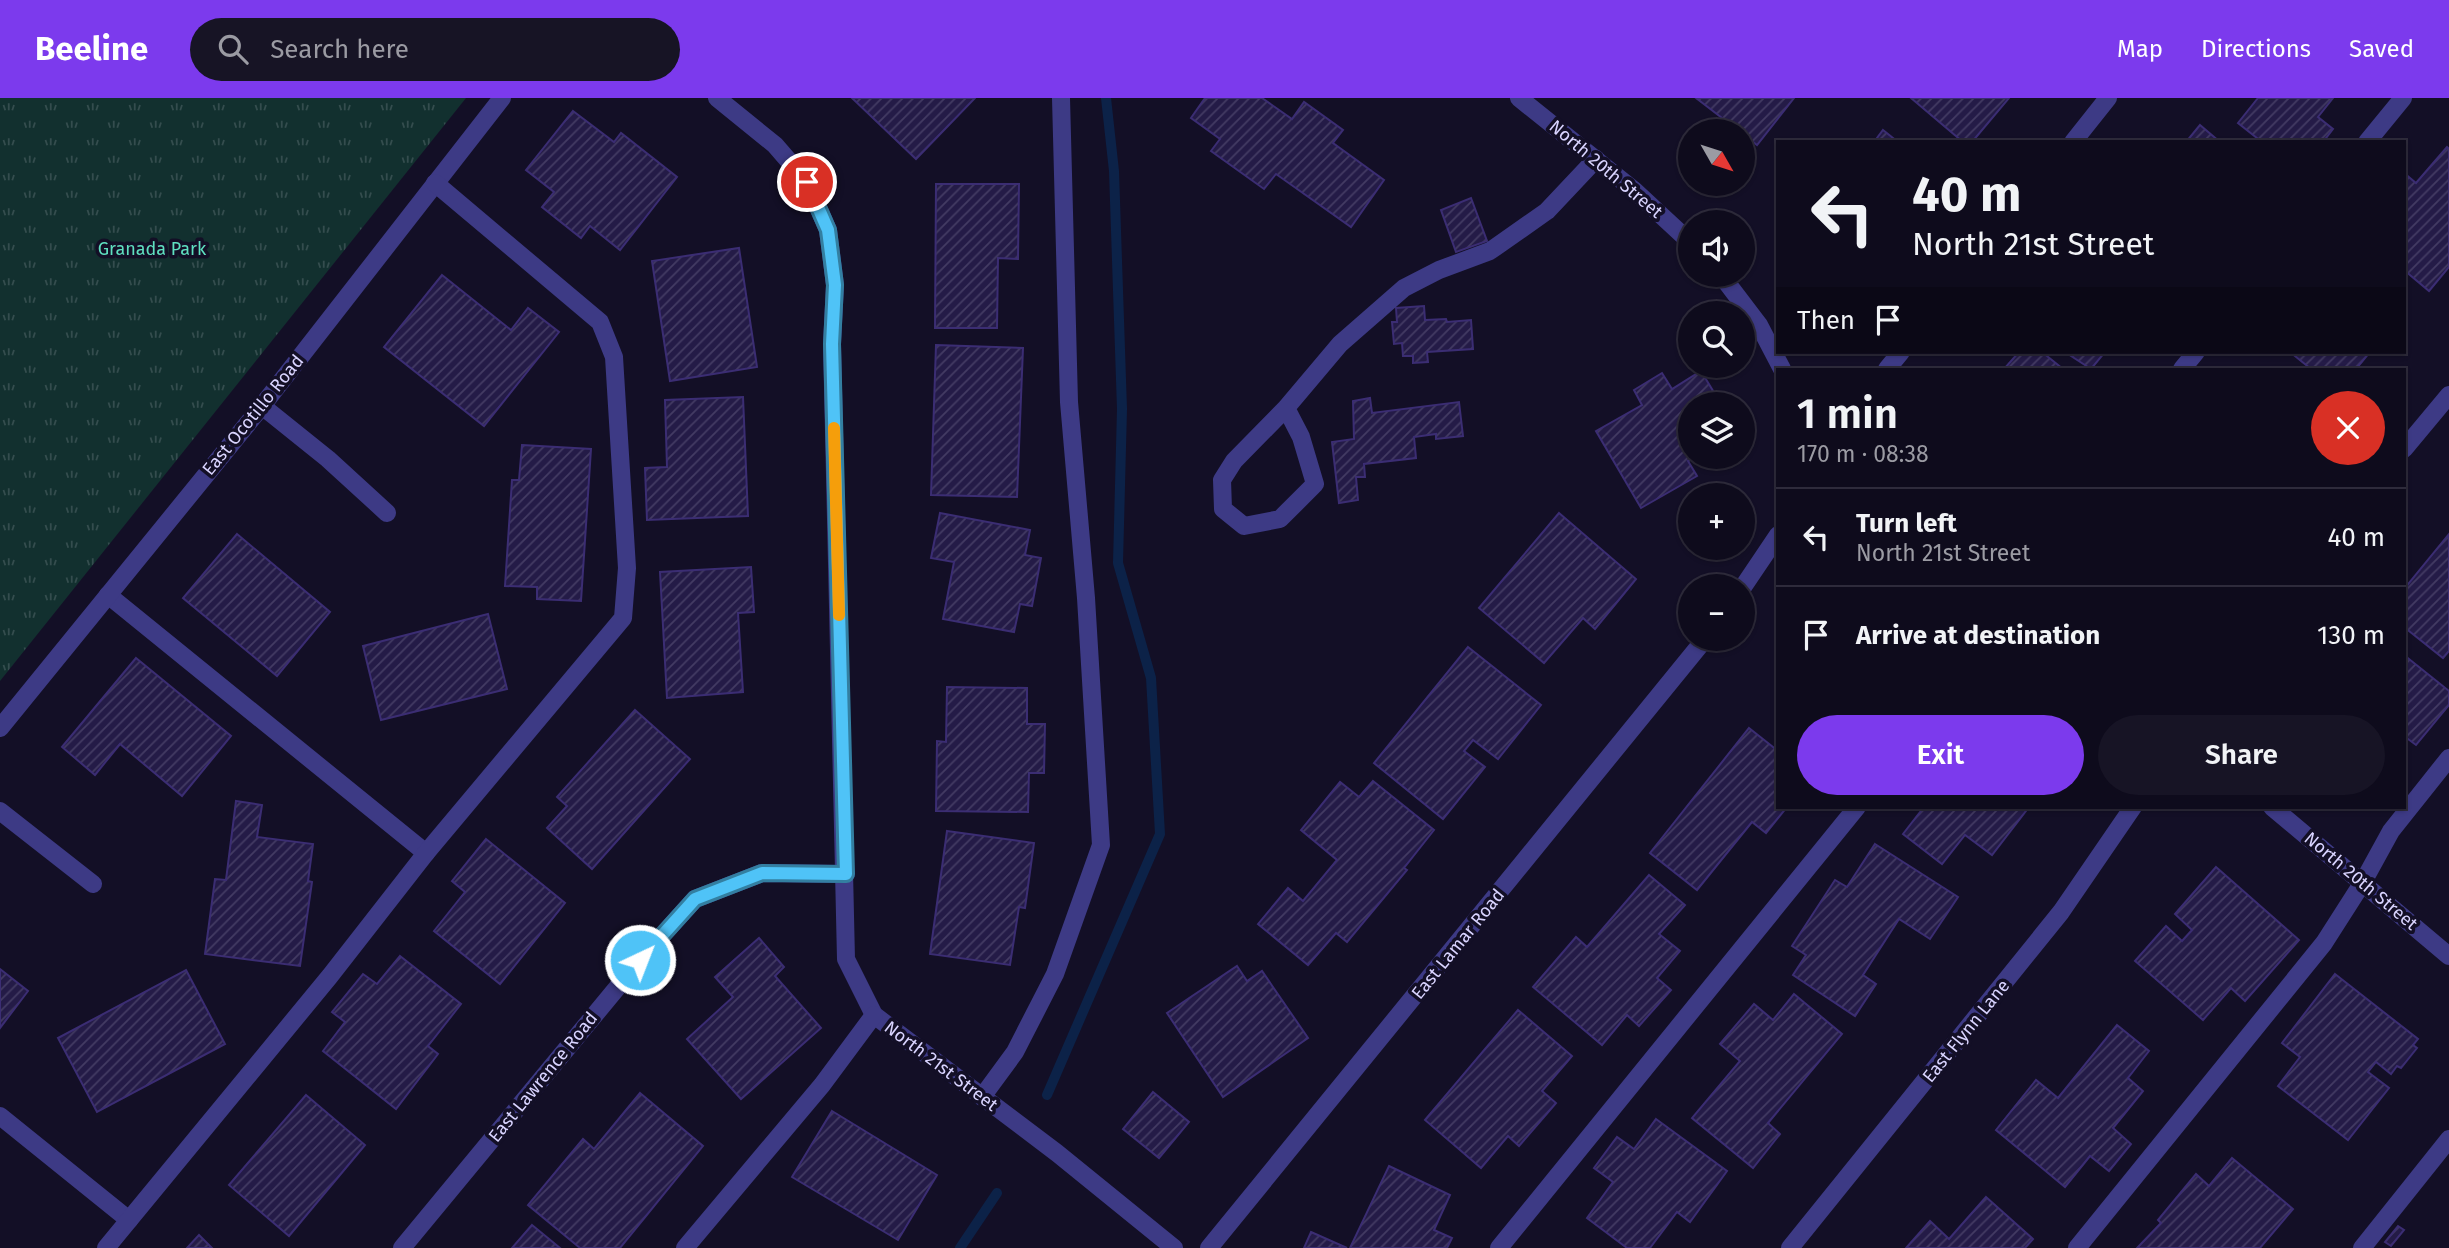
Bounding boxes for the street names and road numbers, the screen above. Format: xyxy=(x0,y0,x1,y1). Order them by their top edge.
street label: North 20th Street xyxy=(1545,115,1668,223)
street label: East Ocotillo Road xyxy=(198,350,308,480)
street label: North 20th Street xyxy=(2300,827,2423,935)
street label: East Lamar Road xyxy=(1407,884,1509,1004)
street label: East Flynn Lane xyxy=(1918,975,2014,1087)
street label: East Lawrence Road xyxy=(484,1007,602,1147)
street label: North 21st Street xyxy=(880,1016,1002,1116)

